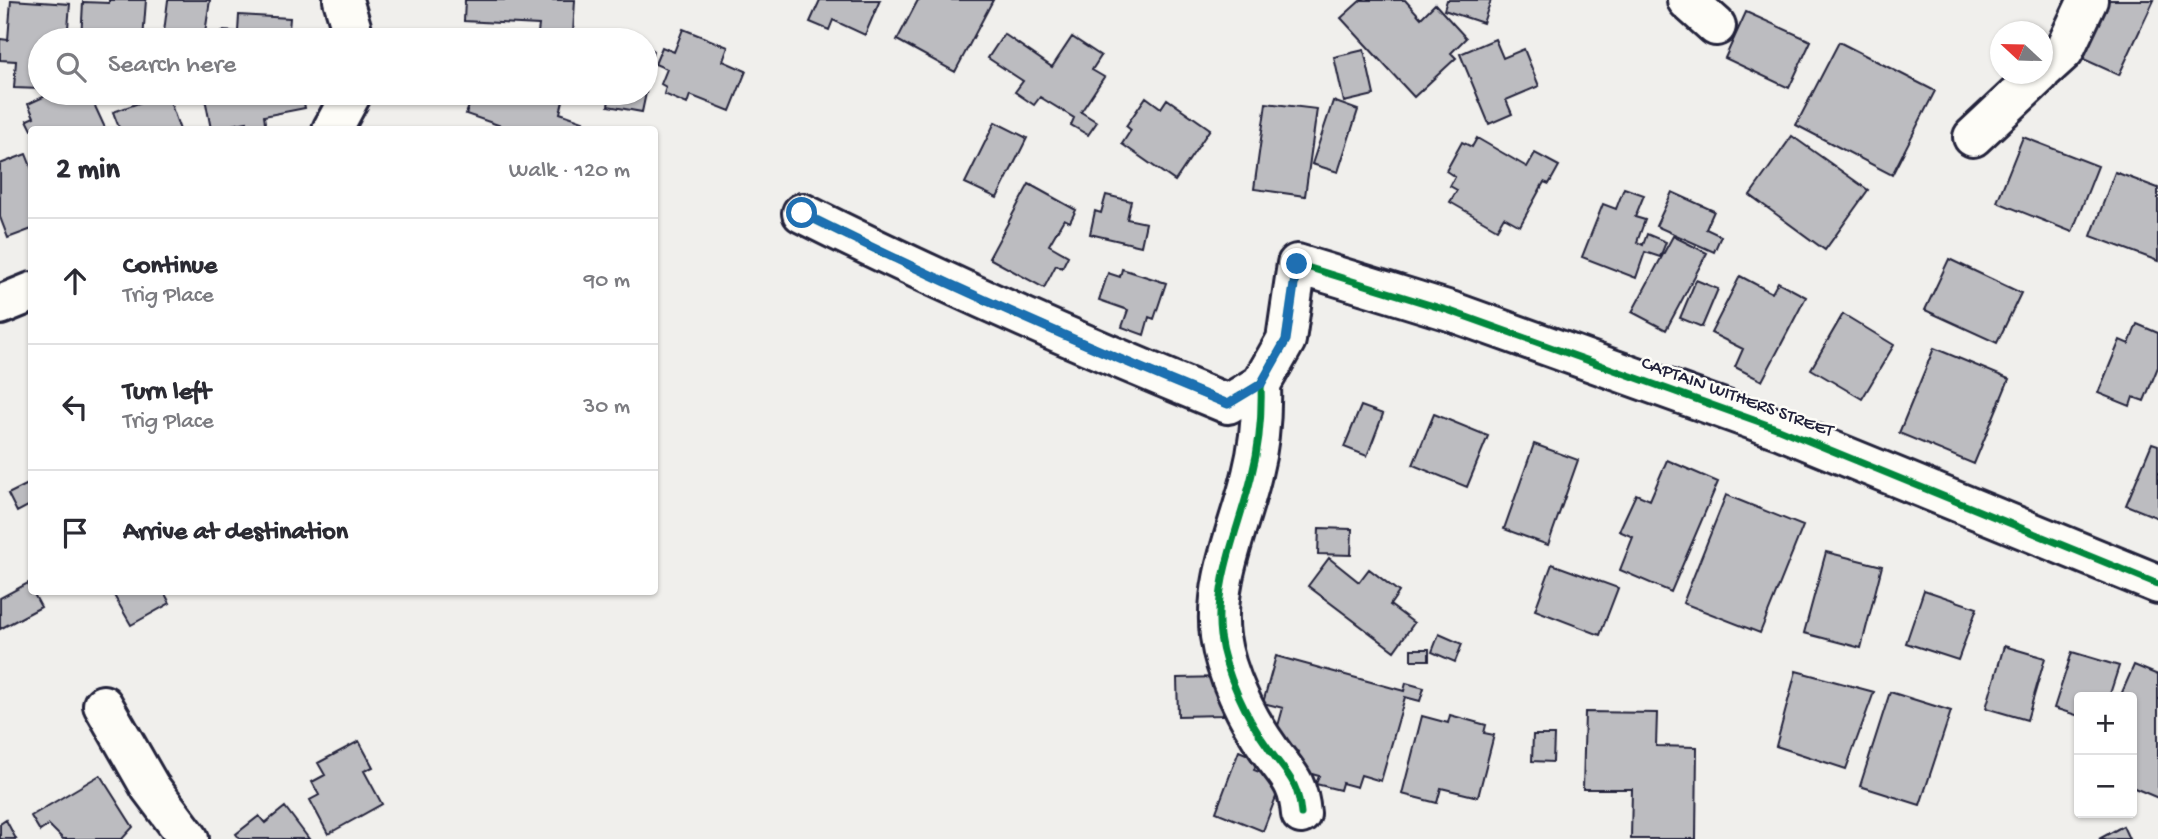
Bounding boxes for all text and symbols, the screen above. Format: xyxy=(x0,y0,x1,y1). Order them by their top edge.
north arrow xyxy=(1990,21,2053,84)
search box xyxy=(28,28,658,105)
icon: search xyxy=(52,48,90,86)
text: Search here xyxy=(108,51,236,82)
text: 2 min xyxy=(56,154,120,189)
text: Walk · 120 m xyxy=(509,158,630,185)
route start xyxy=(786,197,817,228)
route end xyxy=(1281,248,1312,279)
text: Continue xyxy=(123,252,217,283)
icon: ahead xyxy=(56,262,94,300)
text: 90 m xyxy=(584,268,630,295)
text: Trig Place xyxy=(123,283,214,310)
street label: CAPTAIN WITHERS STREET xyxy=(1638,352,1837,444)
text: Turn left xyxy=(123,378,211,409)
icon: left xyxy=(56,388,94,426)
text: 30 m xyxy=(583,394,630,421)
text: Trig Place xyxy=(123,409,214,436)
icon: arrive xyxy=(56,514,94,552)
text: Arrive at destination xyxy=(123,518,348,549)
map controls xyxy=(2074,692,2137,818)
button: + xyxy=(2074,692,2137,755)
button: − xyxy=(2074,755,2137,818)

